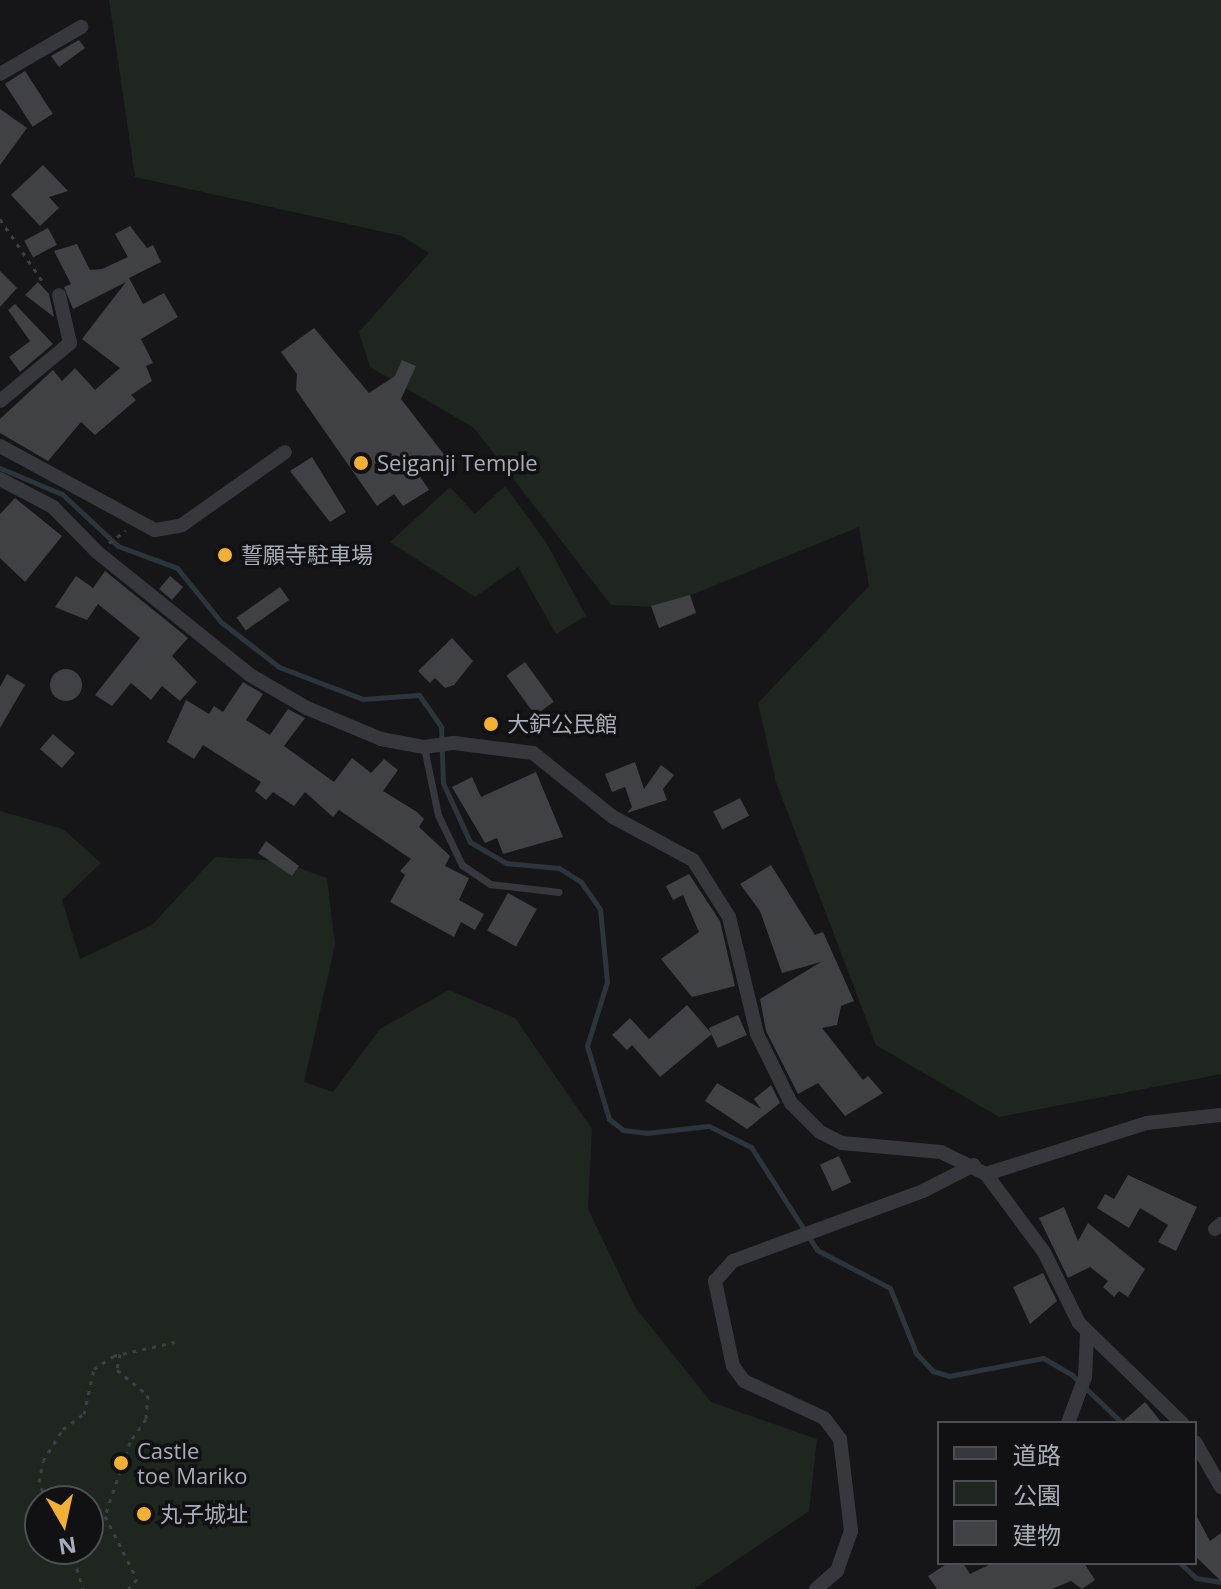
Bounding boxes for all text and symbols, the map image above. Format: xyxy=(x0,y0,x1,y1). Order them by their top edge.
place label: Seiganji Temple xyxy=(377,450,538,476)
marker: Seiganji Temple xyxy=(352,454,370,472)
place label: 誓願寺駐車場 xyxy=(241,542,373,568)
marker: 誓願寺駐車場 xyxy=(216,546,234,564)
place label: 大鈩公民館 xyxy=(507,711,617,737)
marker: 大鈩公民館 xyxy=(482,715,500,733)
legend xyxy=(937,1421,1197,1565)
place label: Castle toe Mariko xyxy=(137,1437,247,1488)
text: 道路 xyxy=(1013,1438,1061,1471)
marker: Castle toe Mariko xyxy=(112,1454,130,1472)
text: 公園 xyxy=(1013,1478,1061,1511)
north arrow xyxy=(24,1485,104,1565)
place label: 丸子城址 xyxy=(160,1501,248,1527)
marker: 丸子城址 xyxy=(135,1505,153,1523)
text: 建物 xyxy=(1013,1518,1061,1551)
text: N xyxy=(56,1531,79,1563)

